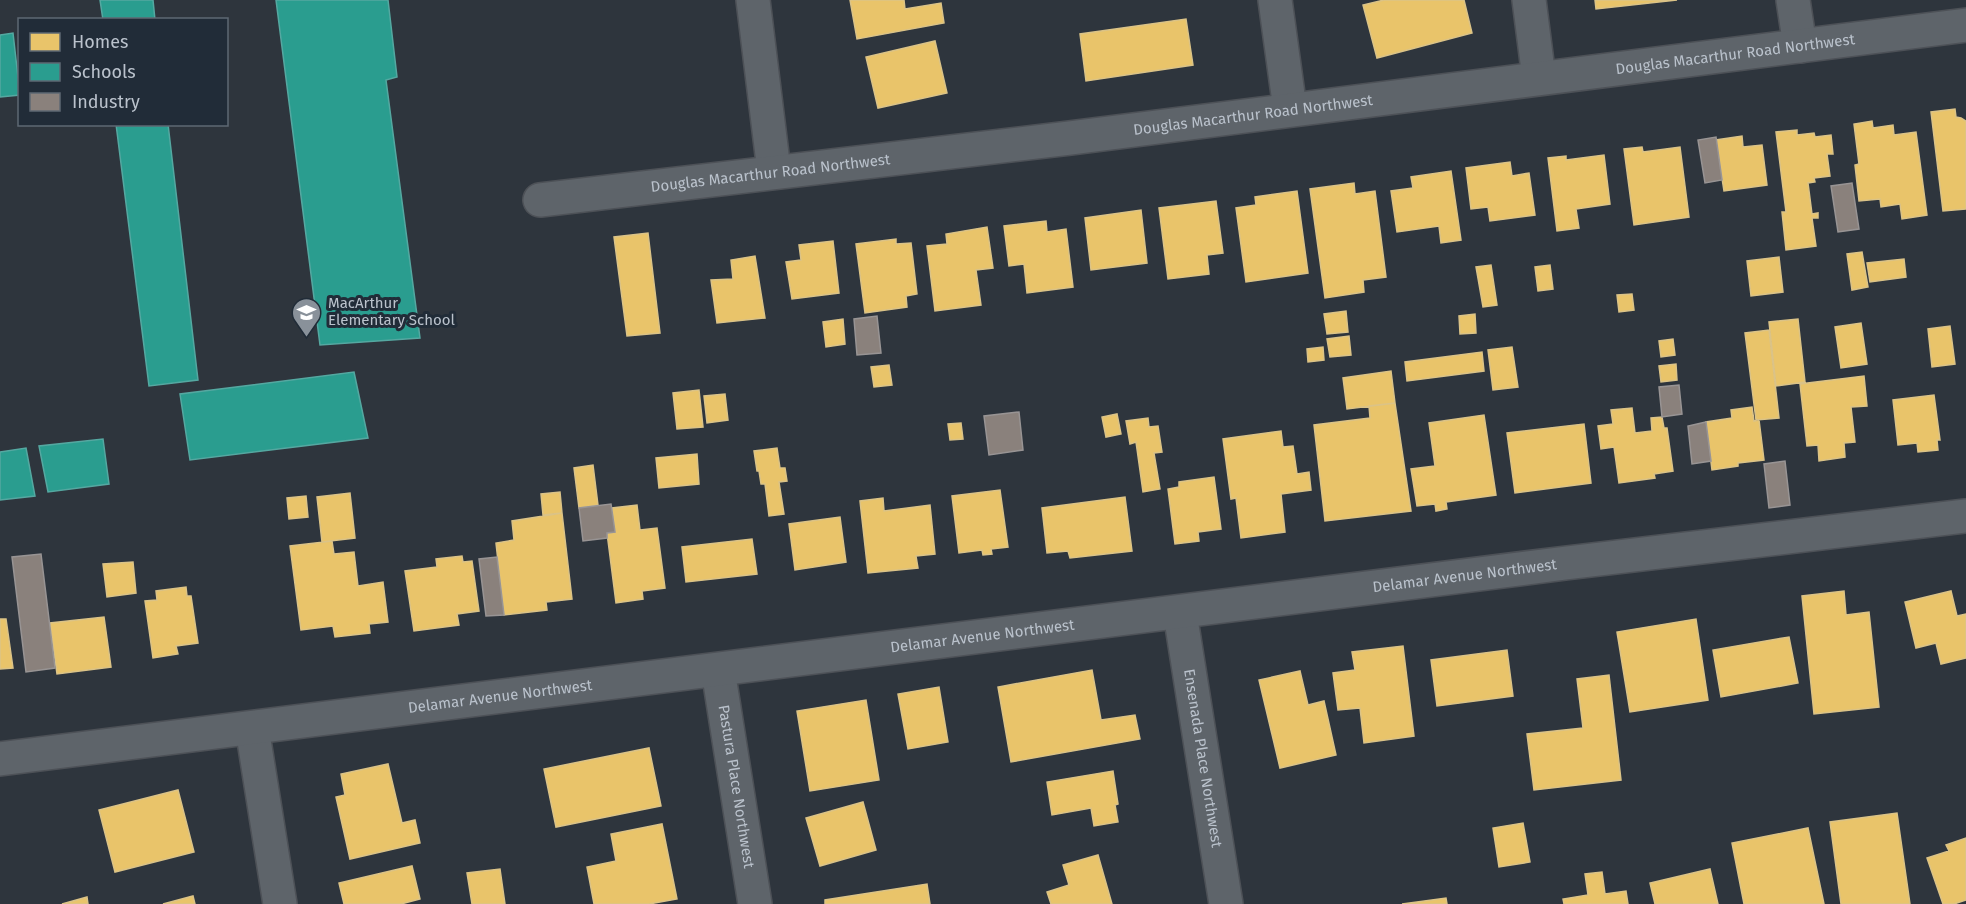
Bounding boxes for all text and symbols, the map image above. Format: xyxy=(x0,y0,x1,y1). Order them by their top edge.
legend xyxy=(18,18,228,126)
street label: Douglas Macarthur Road Northwest xyxy=(1614,30,1856,78)
text: Homes xyxy=(72,31,128,53)
text: Schools xyxy=(72,61,136,83)
text: Industry xyxy=(72,91,140,113)
street label: Douglas Macarthur Road Northwest xyxy=(1132,91,1374,139)
street label: Douglas Macarthur Road Northwest xyxy=(650,150,892,196)
place label: MacArthur Elementary School xyxy=(328,294,456,329)
school or university icon: MacArthur Elementary School xyxy=(291,296,323,338)
street label: Delamar Avenue Northwest xyxy=(1371,555,1558,596)
street label: Delamar Avenue Northwest xyxy=(889,616,1076,656)
street label: Ensenada Place Northwest xyxy=(1180,668,1226,849)
street label: Delamar Avenue Northwest xyxy=(407,676,594,717)
street label: Pastura Place Northwest xyxy=(715,704,758,870)

